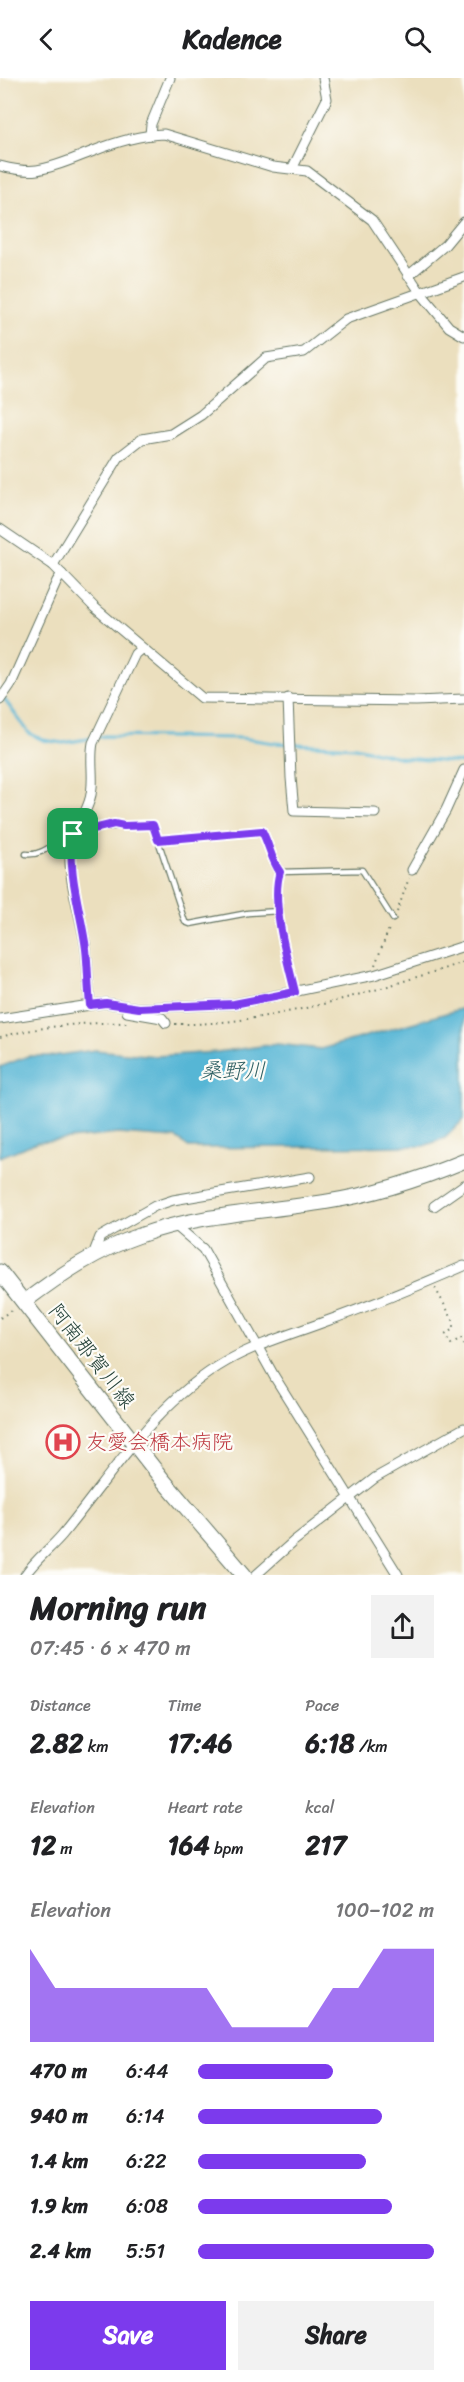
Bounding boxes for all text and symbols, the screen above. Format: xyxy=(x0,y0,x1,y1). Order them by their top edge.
text: Kadence xyxy=(182,15,282,63)
icon: back xyxy=(30,23,63,56)
icon: search xyxy=(401,23,434,56)
pin xyxy=(47,808,98,859)
icon: arrive xyxy=(56,817,89,850)
water label: 桑野川 xyxy=(200,1051,266,1090)
street label: 阿南那賀川線 xyxy=(38,1295,146,1417)
place label: 友愛会橋本病院 xyxy=(86,1423,233,1461)
hospital icon: 友愛会橋本病院 xyxy=(45,1424,81,1460)
text: Morning run xyxy=(30,1579,206,1637)
button: share xyxy=(371,1595,434,1658)
text: 07:45 · 6 × 470 m xyxy=(30,1631,191,1666)
text: Distance xyxy=(30,1691,91,1720)
text: Time xyxy=(168,1691,201,1720)
text: Pace xyxy=(305,1691,339,1720)
text: 2.82 xyxy=(30,1720,84,1766)
text: 17:46 xyxy=(168,1720,233,1766)
text: 6:18 xyxy=(305,1720,355,1766)
text: km xyxy=(84,1732,109,1761)
text: /km xyxy=(355,1732,388,1761)
text: Elevation xyxy=(30,1793,95,1822)
text: Heart rate xyxy=(168,1793,243,1822)
text: kcal xyxy=(305,1793,334,1822)
text: 12 xyxy=(30,1822,56,1868)
text: 164 xyxy=(168,1822,210,1868)
text: 217 xyxy=(305,1822,346,1868)
text: m xyxy=(56,1834,73,1863)
text: bpm xyxy=(210,1834,244,1863)
text: Elevation xyxy=(30,1893,111,1928)
text: 100–102 m xyxy=(335,1893,434,1928)
text: 470 m xyxy=(30,2054,87,2089)
text: 6:44 xyxy=(126,2054,168,2089)
text: 940 m xyxy=(30,2099,88,2134)
text: 6:14 xyxy=(126,2099,164,2134)
text: 1.4 km xyxy=(30,2144,88,2179)
text: 6:22 xyxy=(126,2144,166,2179)
text: 1.9 km xyxy=(30,2189,88,2224)
text: 6:08 xyxy=(126,2189,168,2224)
text: 2.4 km xyxy=(30,2234,91,2269)
text: 5:51 xyxy=(126,2234,165,2269)
button: Save xyxy=(30,2301,226,2370)
button: Share xyxy=(238,2301,434,2370)

